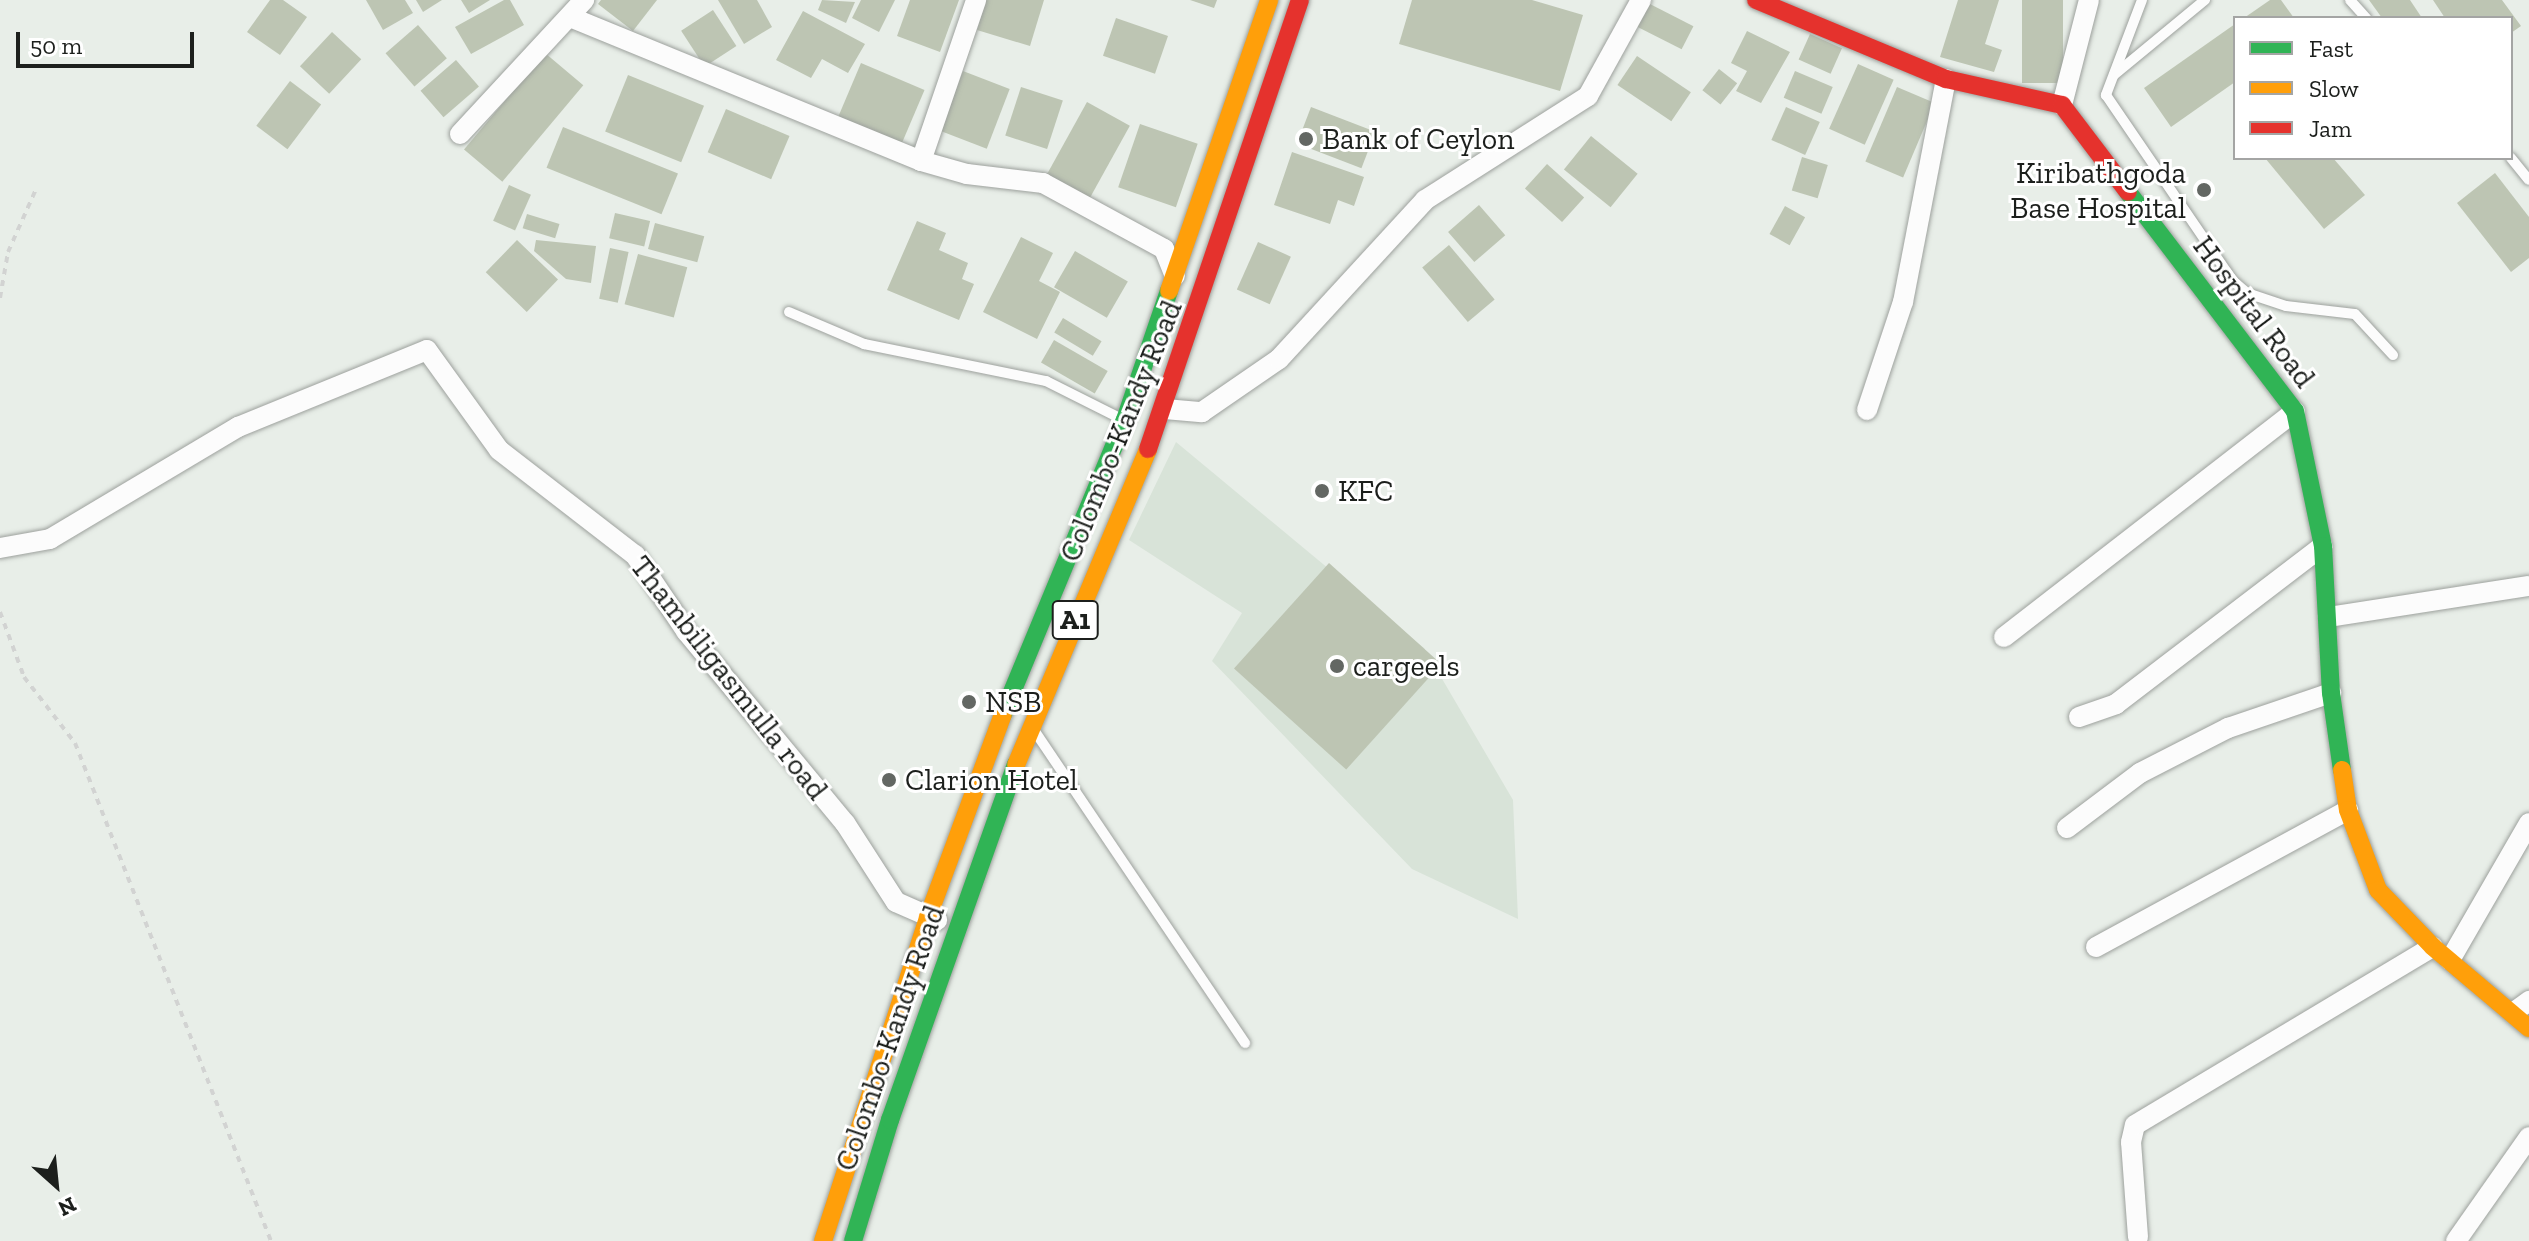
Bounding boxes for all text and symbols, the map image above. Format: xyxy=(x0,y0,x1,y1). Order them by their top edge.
scale bar xyxy=(20,16,198,66)
legend xyxy=(2233,16,2513,160)
text: 50 m xyxy=(30,31,82,60)
text: Fast xyxy=(2309,34,2353,63)
text: Slow xyxy=(2309,74,2359,103)
text: Jam xyxy=(2309,114,2352,143)
place label: Bank of Ceylon xyxy=(1322,121,1514,157)
marker: Bank of Ceylon xyxy=(1297,130,1315,148)
place label: Kiribathgoda Base Hospital xyxy=(2010,155,2186,226)
marker: Kiribathgoda Base Hospital xyxy=(2193,179,2215,201)
street label: Hospital Road xyxy=(2185,229,2323,395)
street label: Colombo-Kandy Road xyxy=(1052,295,1190,567)
place label: KFC xyxy=(1338,473,1393,509)
marker: KFC xyxy=(1313,482,1331,500)
street label: Thambiligasmulla road xyxy=(623,549,835,807)
road number: A1 xyxy=(1051,596,1099,644)
place label: cargeels xyxy=(1353,648,1460,684)
marker: cargeels xyxy=(1328,657,1346,675)
place label: NSB xyxy=(985,684,1041,720)
marker: NSB xyxy=(960,693,978,711)
place label: Clarion Hotel xyxy=(905,762,1078,798)
marker: Clarion Hotel xyxy=(880,771,898,789)
street label: Colombo-Kandy Road xyxy=(828,900,952,1176)
north arrow xyxy=(16,1145,96,1225)
text: N xyxy=(54,1191,81,1223)

